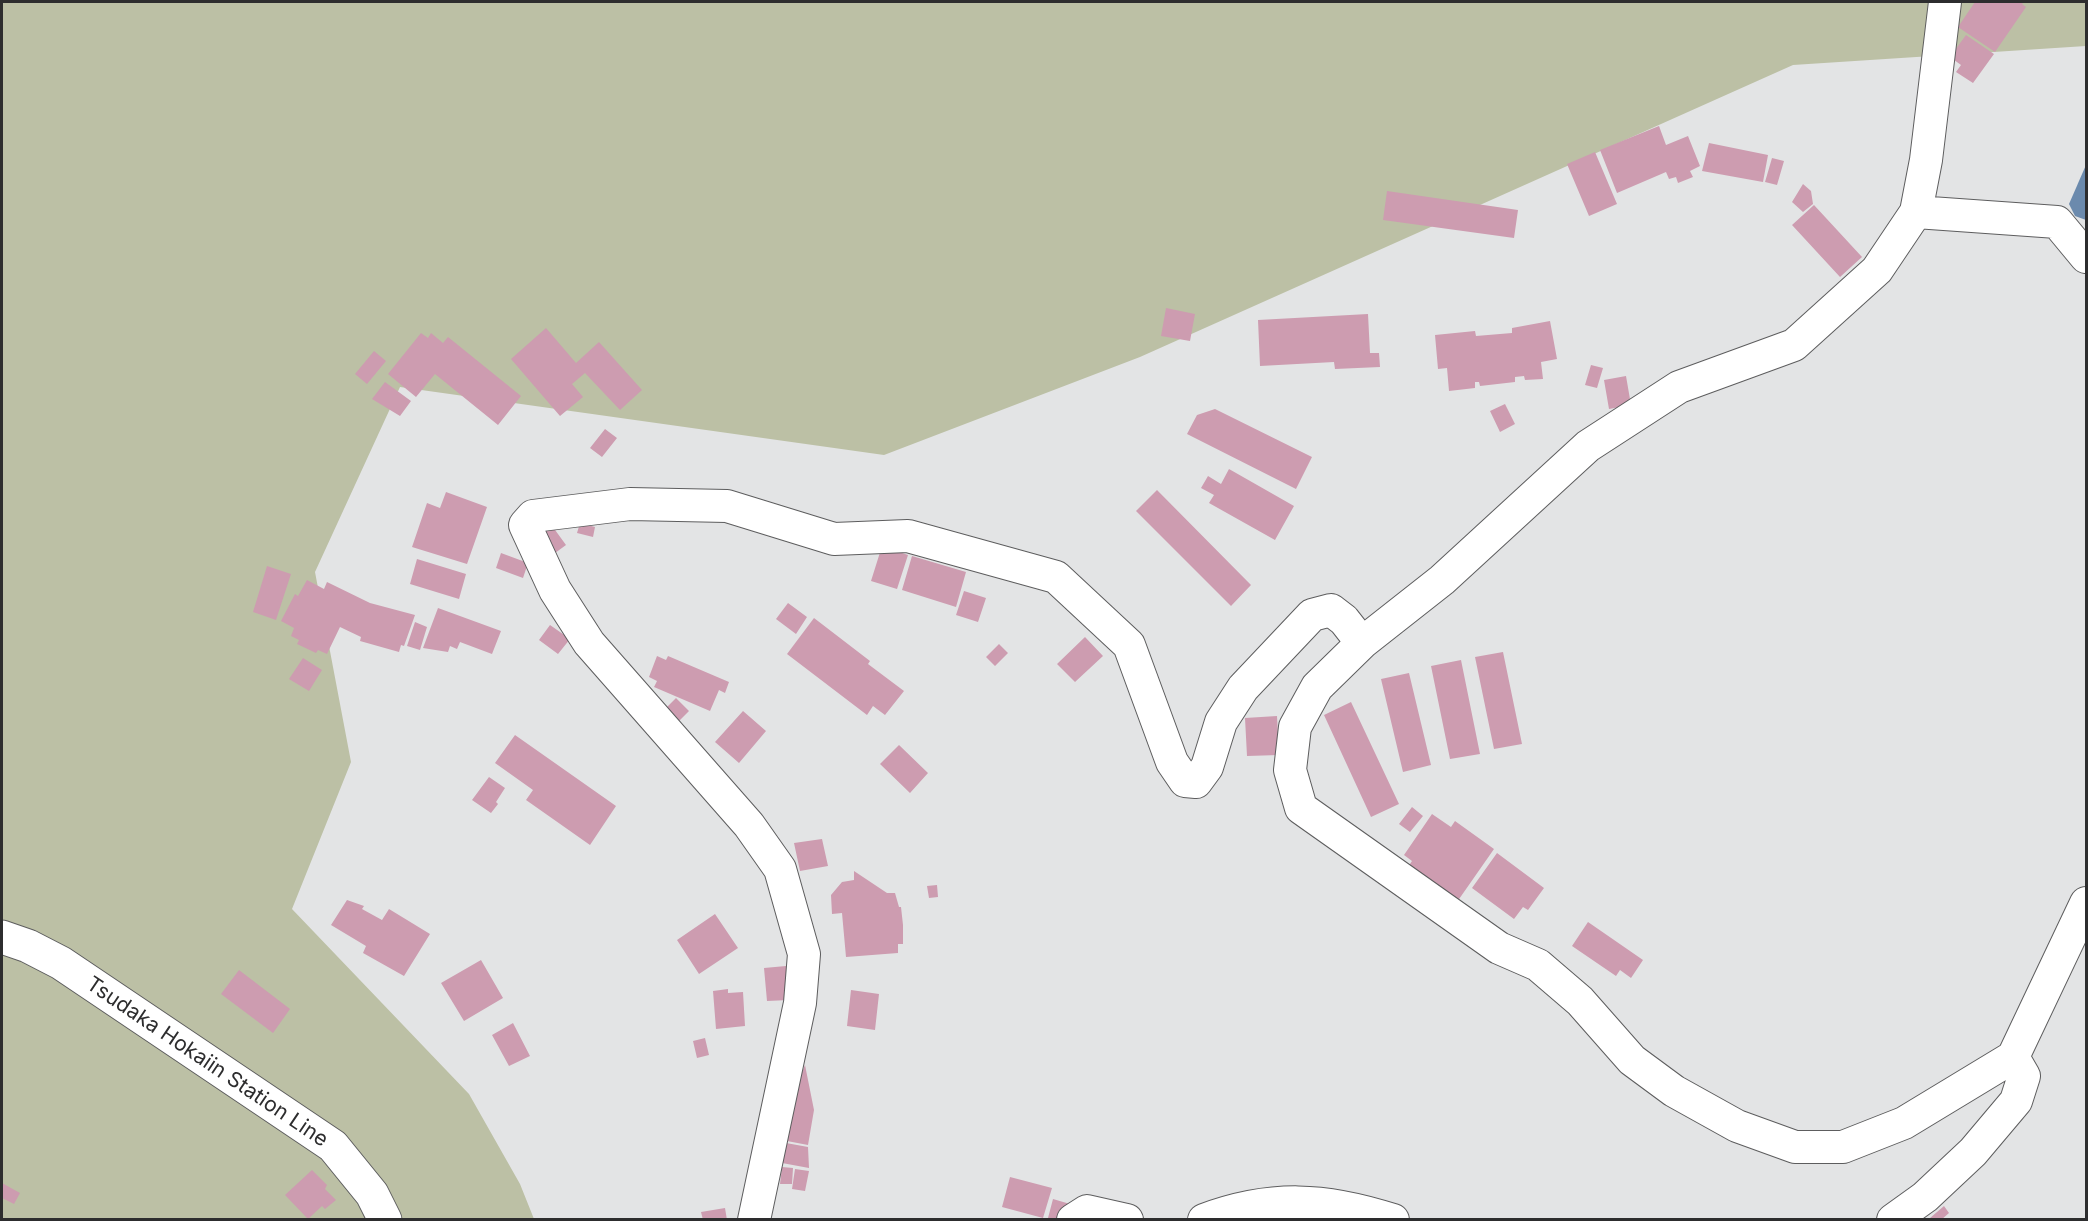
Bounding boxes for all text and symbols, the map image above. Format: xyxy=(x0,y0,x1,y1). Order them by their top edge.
street label: Tsudaka Hokaiin Station Line xyxy=(81,972,333,1152)

